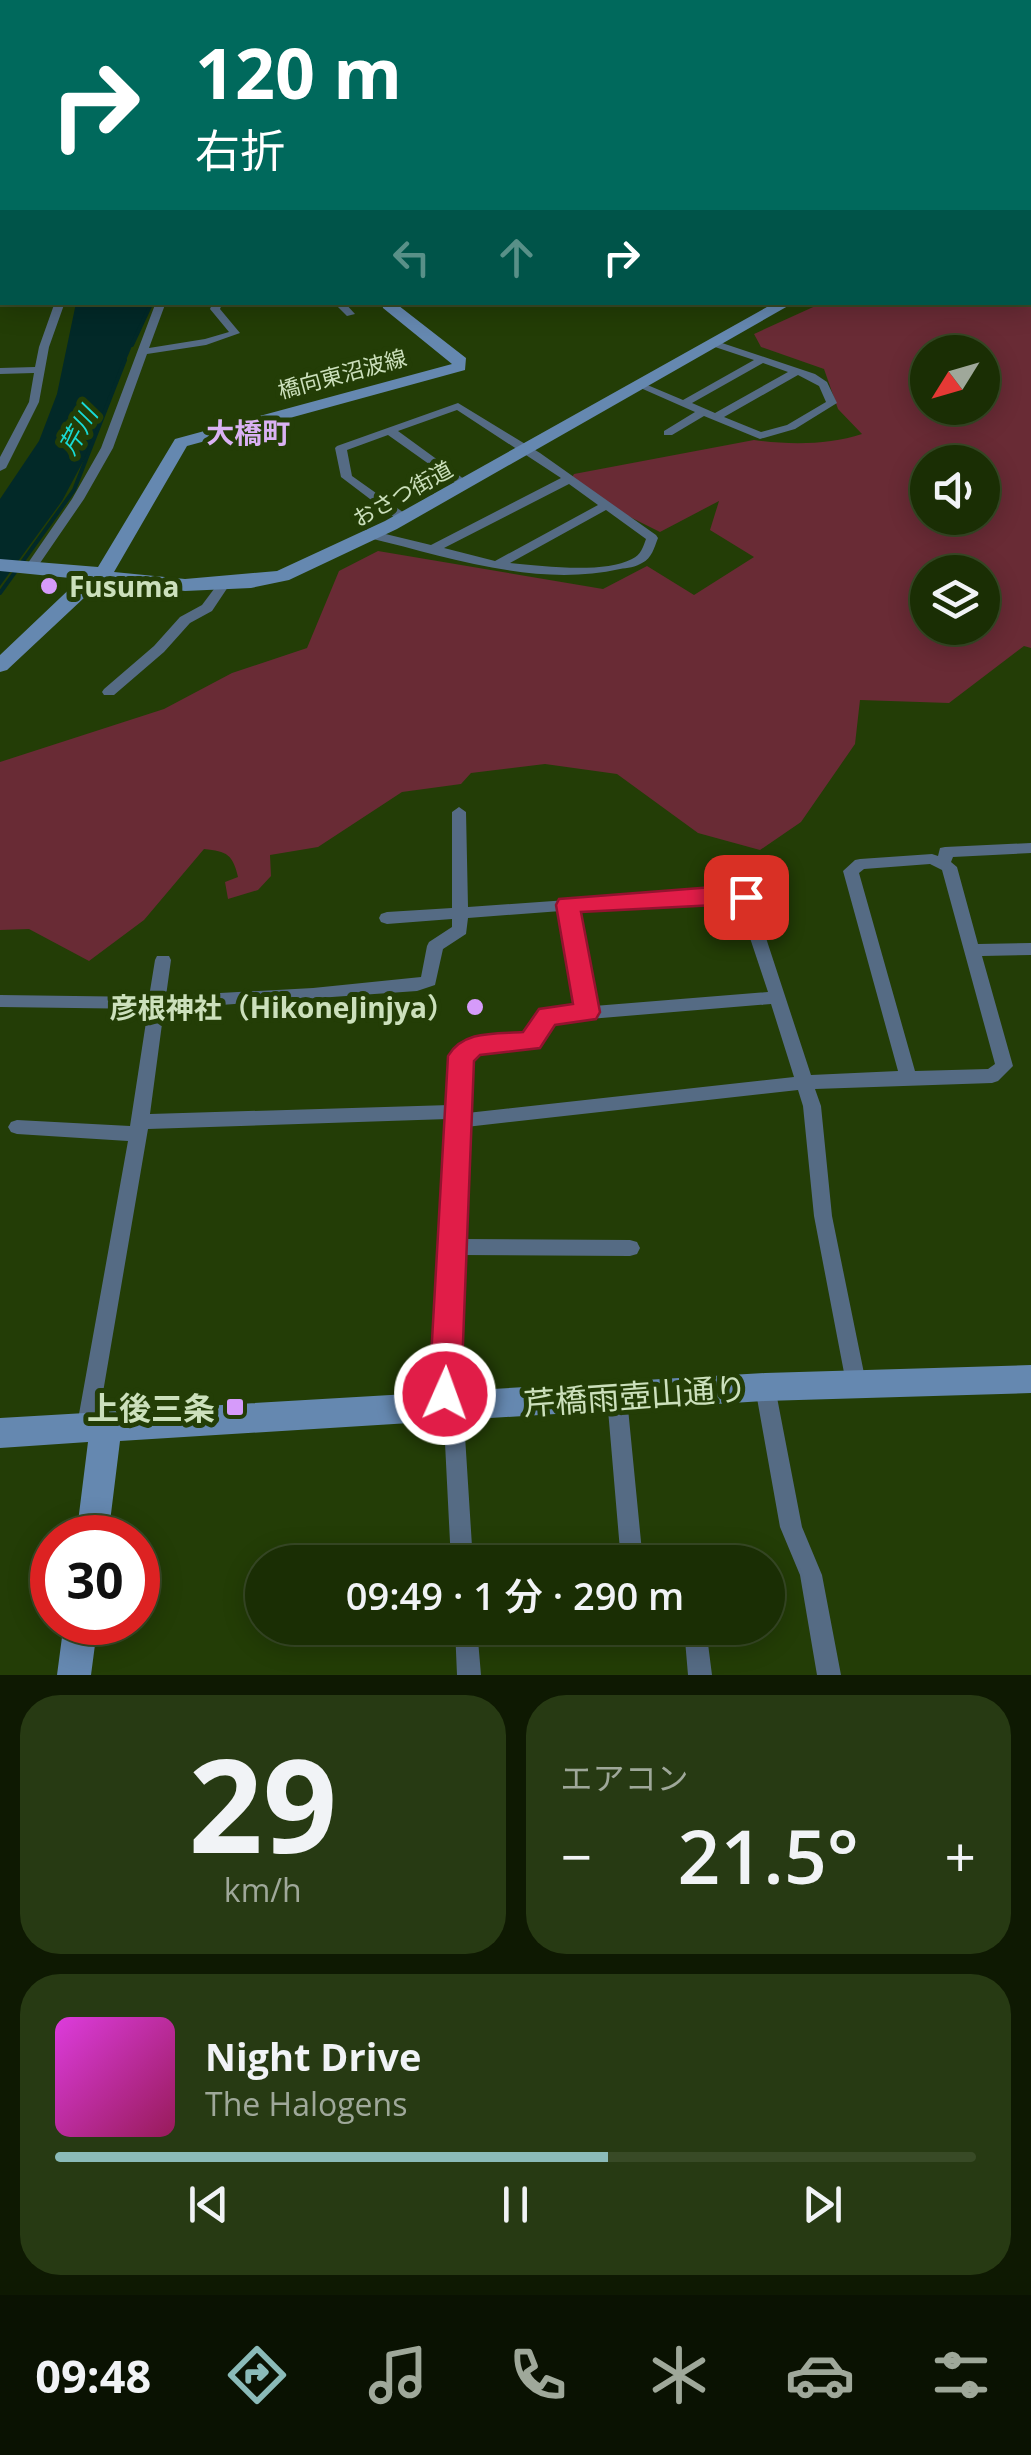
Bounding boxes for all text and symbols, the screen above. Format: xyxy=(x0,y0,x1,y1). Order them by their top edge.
text: 120 m xyxy=(195,24,402,120)
icon: right xyxy=(30,40,160,170)
text: 右折 xyxy=(195,119,285,180)
icon: left xyxy=(384,230,439,285)
icon: ahead xyxy=(489,230,544,285)
icon: right xyxy=(594,230,649,285)
north arrow xyxy=(910,335,1000,425)
map controls xyxy=(910,335,1000,645)
street label: 橋向東沼波線 xyxy=(274,341,410,405)
water label: 芹川 xyxy=(50,397,106,460)
district label: 大橋町 xyxy=(206,413,290,451)
button: sound xyxy=(910,445,1000,535)
street label: おさつ街道 xyxy=(347,453,457,533)
button: layers xyxy=(910,555,1000,645)
place label: Fusuma xyxy=(69,567,180,605)
marker: Fusuma xyxy=(38,575,60,597)
pin xyxy=(704,855,789,940)
icon: arrive xyxy=(719,870,774,925)
place label: 彦根神社（HikoneJinjya） xyxy=(110,988,455,1026)
marker: 彦根神社（HikoneJinjya） xyxy=(464,996,486,1018)
position arrow xyxy=(393,1342,497,1446)
street label: 芹橋雨壺山通り xyxy=(522,1366,748,1424)
place label: 上後三条 xyxy=(87,1386,215,1429)
marker: 上後三条 xyxy=(224,1396,246,1418)
speed limit sign: 30 xyxy=(30,1515,160,1645)
text: 09:49 · 1 分 · 290 m xyxy=(346,1569,684,1621)
text: 29 xyxy=(188,1714,337,1891)
text: エアコン xyxy=(561,1756,689,1799)
text: 21.5° xyxy=(678,1804,859,1906)
text: − xyxy=(561,1818,592,1893)
text: + xyxy=(945,1818,976,1893)
text: km/h xyxy=(224,1868,302,1911)
text: Night Drive xyxy=(205,2030,421,2082)
text: The Halogens xyxy=(205,2082,407,2125)
icon: previous xyxy=(181,2177,236,2232)
icon: pause xyxy=(488,2177,543,2232)
icon: next xyxy=(795,2177,850,2232)
icon: directions xyxy=(222,2340,292,2410)
icon: music xyxy=(363,2340,433,2410)
icon: phone xyxy=(503,2340,573,2410)
icon: climate xyxy=(644,2340,714,2410)
icon: car xyxy=(785,2340,855,2410)
icon: filters xyxy=(926,2340,996,2410)
text: 09:48 xyxy=(35,2345,151,2406)

